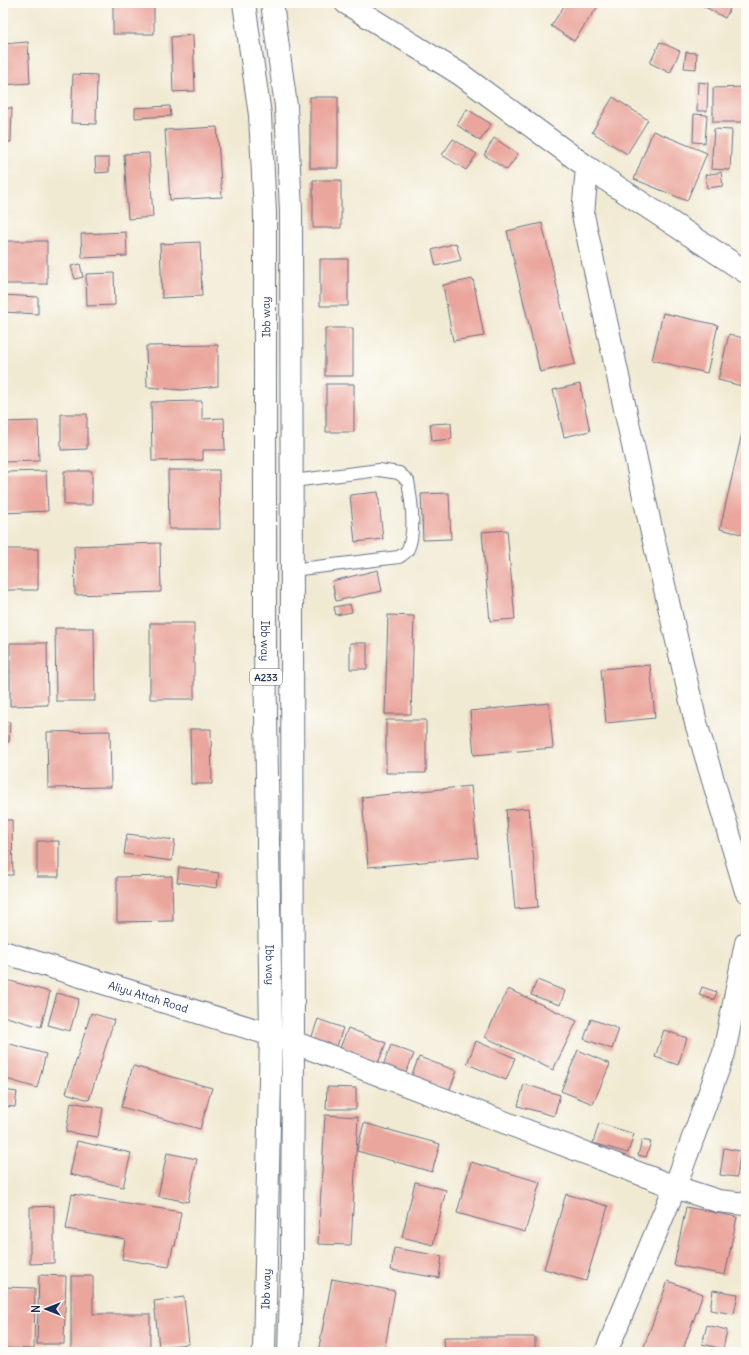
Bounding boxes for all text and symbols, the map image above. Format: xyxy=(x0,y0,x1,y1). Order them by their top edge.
street label: Ibb way xyxy=(259,297,273,337)
street label: Ibb way xyxy=(258,620,272,661)
road number: A233 xyxy=(250,669,282,685)
street label: Ibb way xyxy=(263,944,277,985)
street label: Aliyu Attah Road xyxy=(107,978,190,1016)
street label: Ibb way xyxy=(258,1268,274,1310)
north arrow xyxy=(26,1289,66,1329)
text: N xyxy=(29,1305,43,1313)

